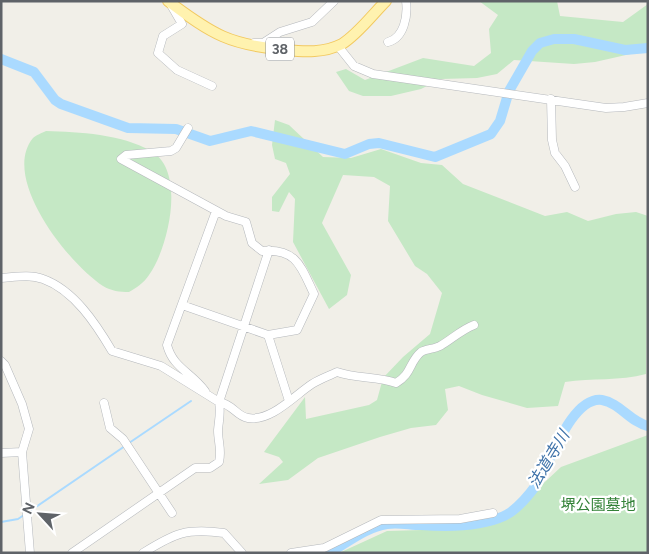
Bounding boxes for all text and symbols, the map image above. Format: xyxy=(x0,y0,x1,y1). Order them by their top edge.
road number: 38 xyxy=(266,38,294,61)
water label: 法道寺川 xyxy=(524,425,574,492)
north arrow xyxy=(15,489,65,539)
park label: 堺公園墓地 xyxy=(560,496,636,514)
text: N xyxy=(19,500,39,517)

